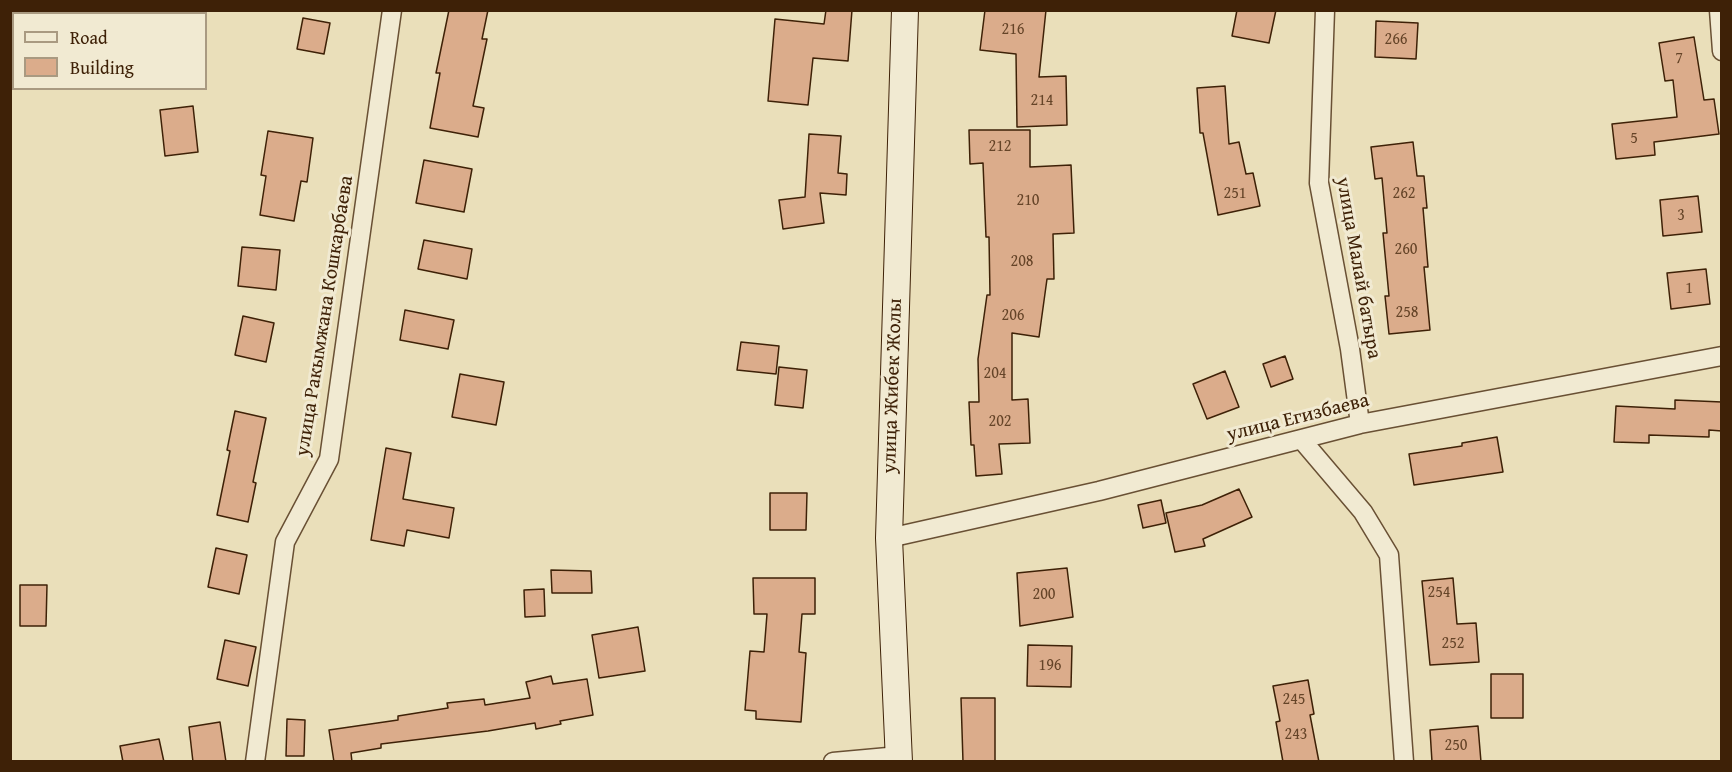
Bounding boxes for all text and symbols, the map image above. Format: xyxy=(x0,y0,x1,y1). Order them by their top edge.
legend xyxy=(12,12,207,90)
house number: 216 xyxy=(1001,20,1025,40)
text: Road xyxy=(70,24,108,51)
house number: 266 xyxy=(1384,30,1408,50)
house number: 7 xyxy=(1675,49,1683,69)
text: Building xyxy=(70,54,134,81)
house number: 214 xyxy=(1030,91,1054,111)
house number: 5 xyxy=(1630,129,1638,149)
house number: 212 xyxy=(988,137,1012,157)
street label: улица Ракымжана Кошкарбаева xyxy=(291,174,359,458)
street label: улица Малай батыра xyxy=(1330,175,1386,361)
house number: 251 xyxy=(1223,184,1247,204)
house number: 262 xyxy=(1392,184,1416,204)
house number: 210 xyxy=(1016,191,1040,211)
house number: 3 xyxy=(1677,206,1685,226)
house number: 260 xyxy=(1394,240,1418,260)
house number: 208 xyxy=(1010,252,1034,272)
house number: 1 xyxy=(1685,279,1693,299)
street label: улица Жибек Жолы xyxy=(878,298,908,474)
house number: 258 xyxy=(1395,303,1419,323)
house number: 206 xyxy=(1001,306,1025,326)
house number: 204 xyxy=(983,364,1007,384)
street label: улица Егизбаева xyxy=(1224,389,1372,447)
house number: 202 xyxy=(988,412,1012,432)
house number: 254 xyxy=(1427,583,1451,603)
house number: 200 xyxy=(1032,585,1056,605)
house number: 252 xyxy=(1441,634,1465,654)
house number: 196 xyxy=(1038,656,1062,676)
house number: 245 xyxy=(1282,690,1306,710)
house number: 243 xyxy=(1284,725,1308,745)
house number: 250 xyxy=(1444,736,1468,756)

